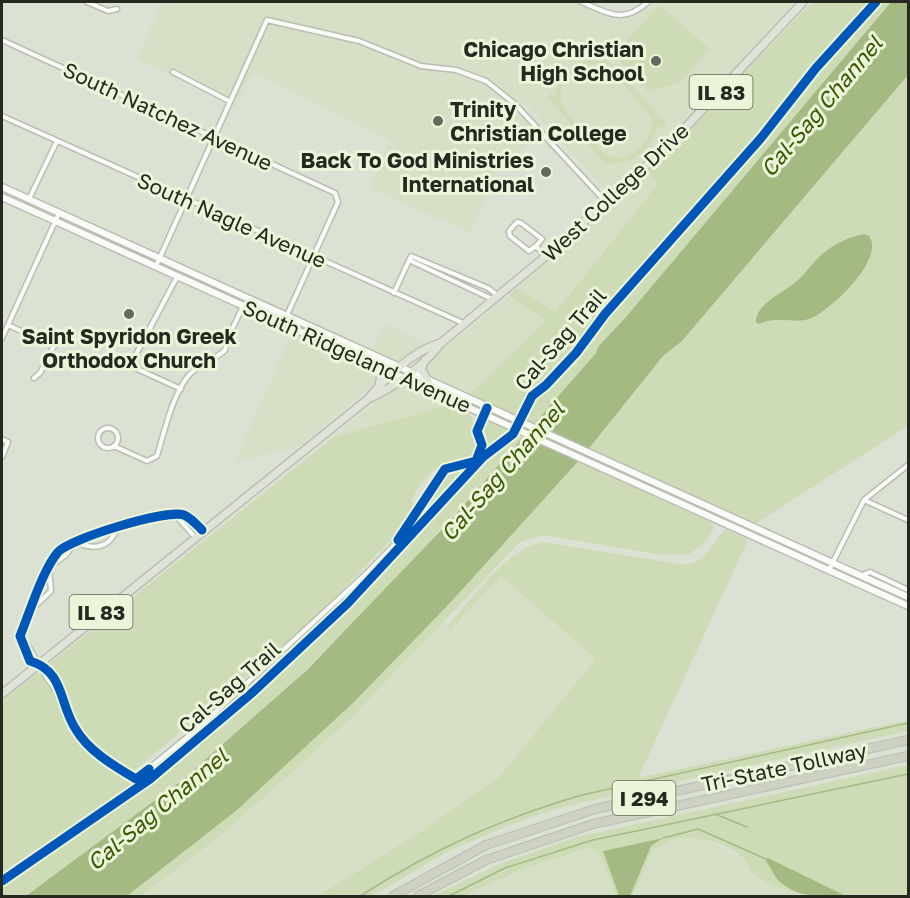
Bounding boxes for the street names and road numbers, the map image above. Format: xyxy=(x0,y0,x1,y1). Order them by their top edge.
street label: South Natchez Avenue xyxy=(59,56,277,176)
road number: IL 83 xyxy=(690,75,752,109)
street label: West College Drive xyxy=(536,117,694,267)
street label: South Nagle Avenue xyxy=(133,167,331,273)
street label: Cal-Sag Trail xyxy=(509,283,611,395)
street label: South Ridgeland Avenue xyxy=(239,294,475,418)
road number: IL 83 xyxy=(70,595,132,629)
street label: Cal-Sag Trail xyxy=(173,636,285,738)
street label: Tri-State Tollway xyxy=(699,737,869,797)
road number: I 294 xyxy=(612,781,676,815)

